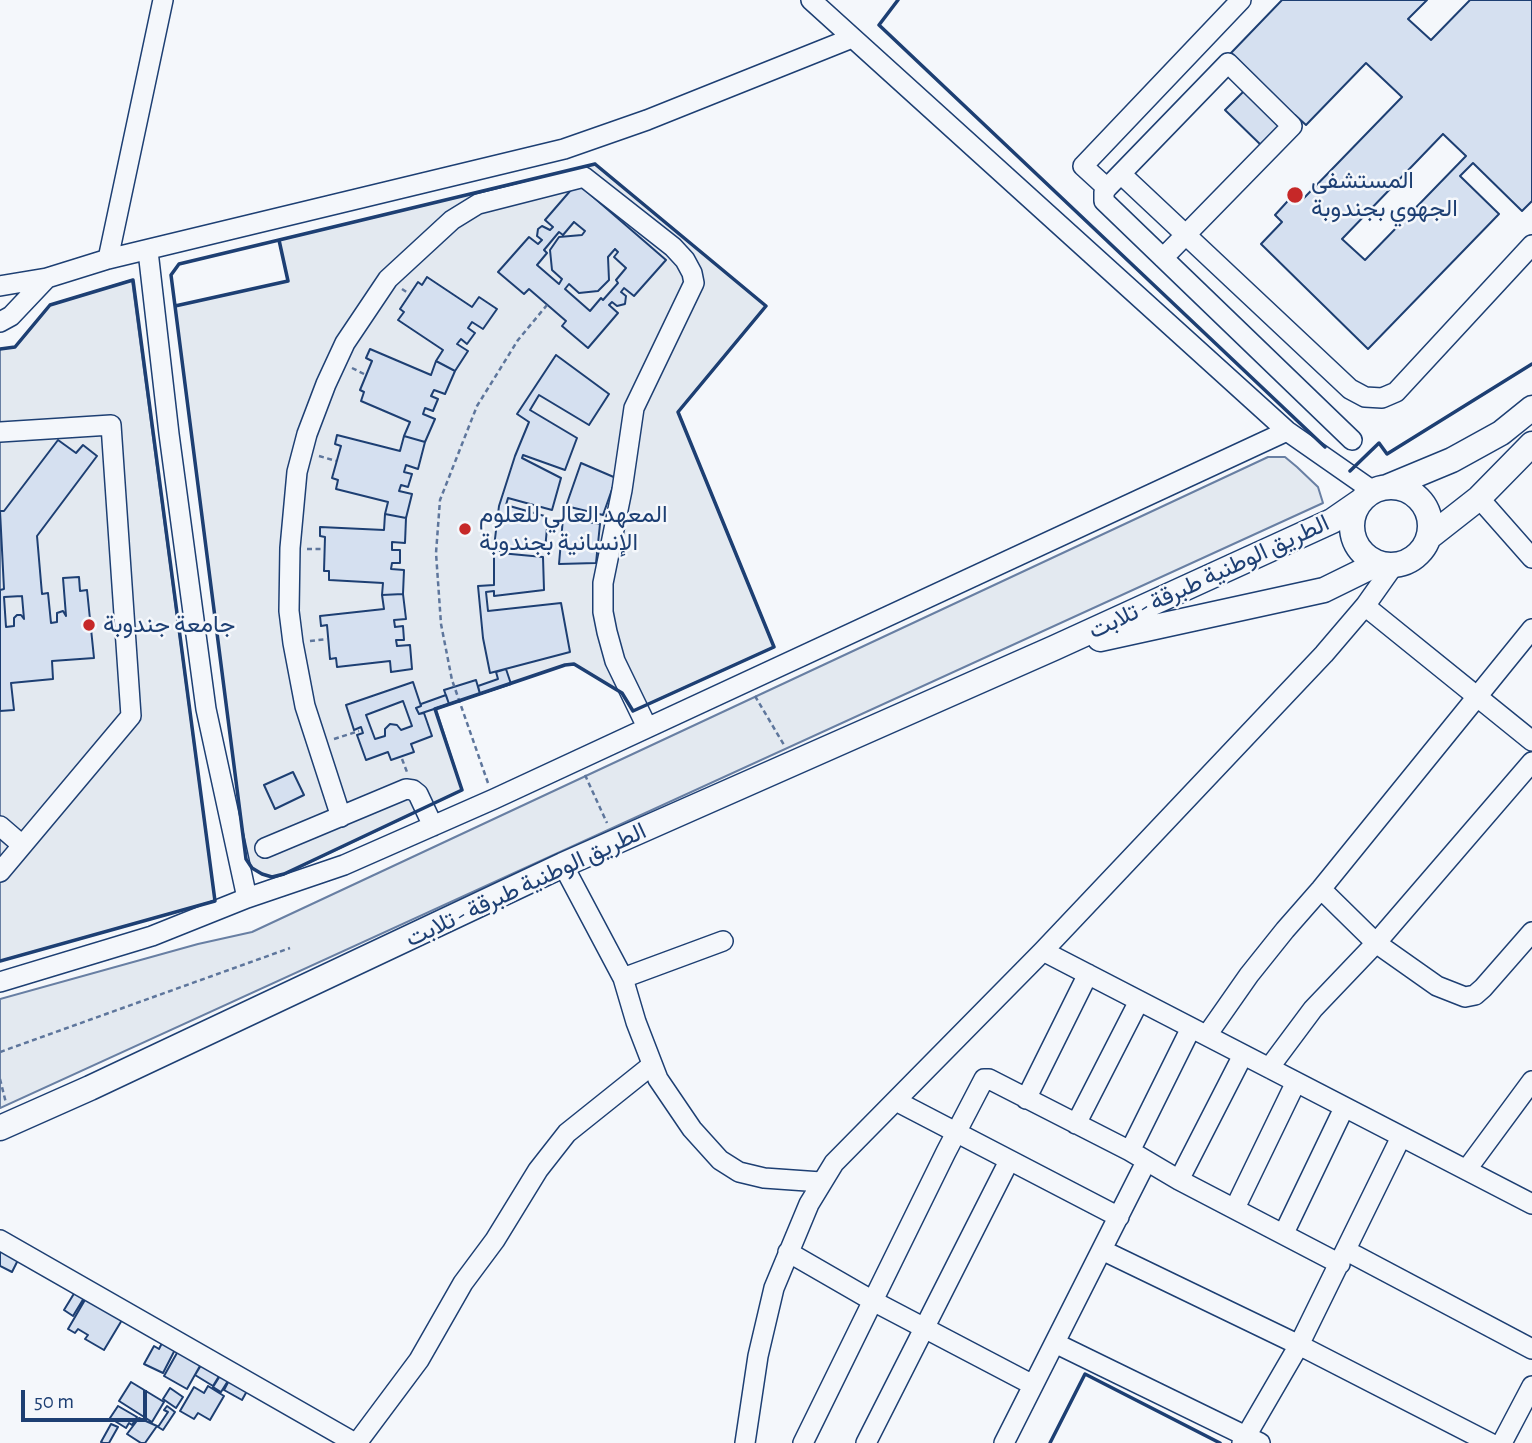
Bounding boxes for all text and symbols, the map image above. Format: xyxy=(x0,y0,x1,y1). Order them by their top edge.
place label: المستشفى الجهوي بجندوبة xyxy=(1311,167,1458,223)
marker: المستشفى الجهوي بجندوبة xyxy=(1285,185,1305,205)
place label: المعهد العالي للعلوم الإنسانية بجندوبة xyxy=(479,501,667,557)
street label: الطريق الوطنية طبرقة - تلابت xyxy=(1084,509,1334,645)
marker: المعهد العالي للعلوم الإنسانية بجندوبة xyxy=(457,521,473,537)
place label: جامعة جندوبة xyxy=(103,611,235,639)
marker: جامعة جندوبة xyxy=(81,617,97,633)
street label: الطريق الوطنية طبرقة - تلابت xyxy=(401,817,651,953)
scale bar xyxy=(24,1376,150,1420)
text: 50 m xyxy=(34,1391,74,1412)

